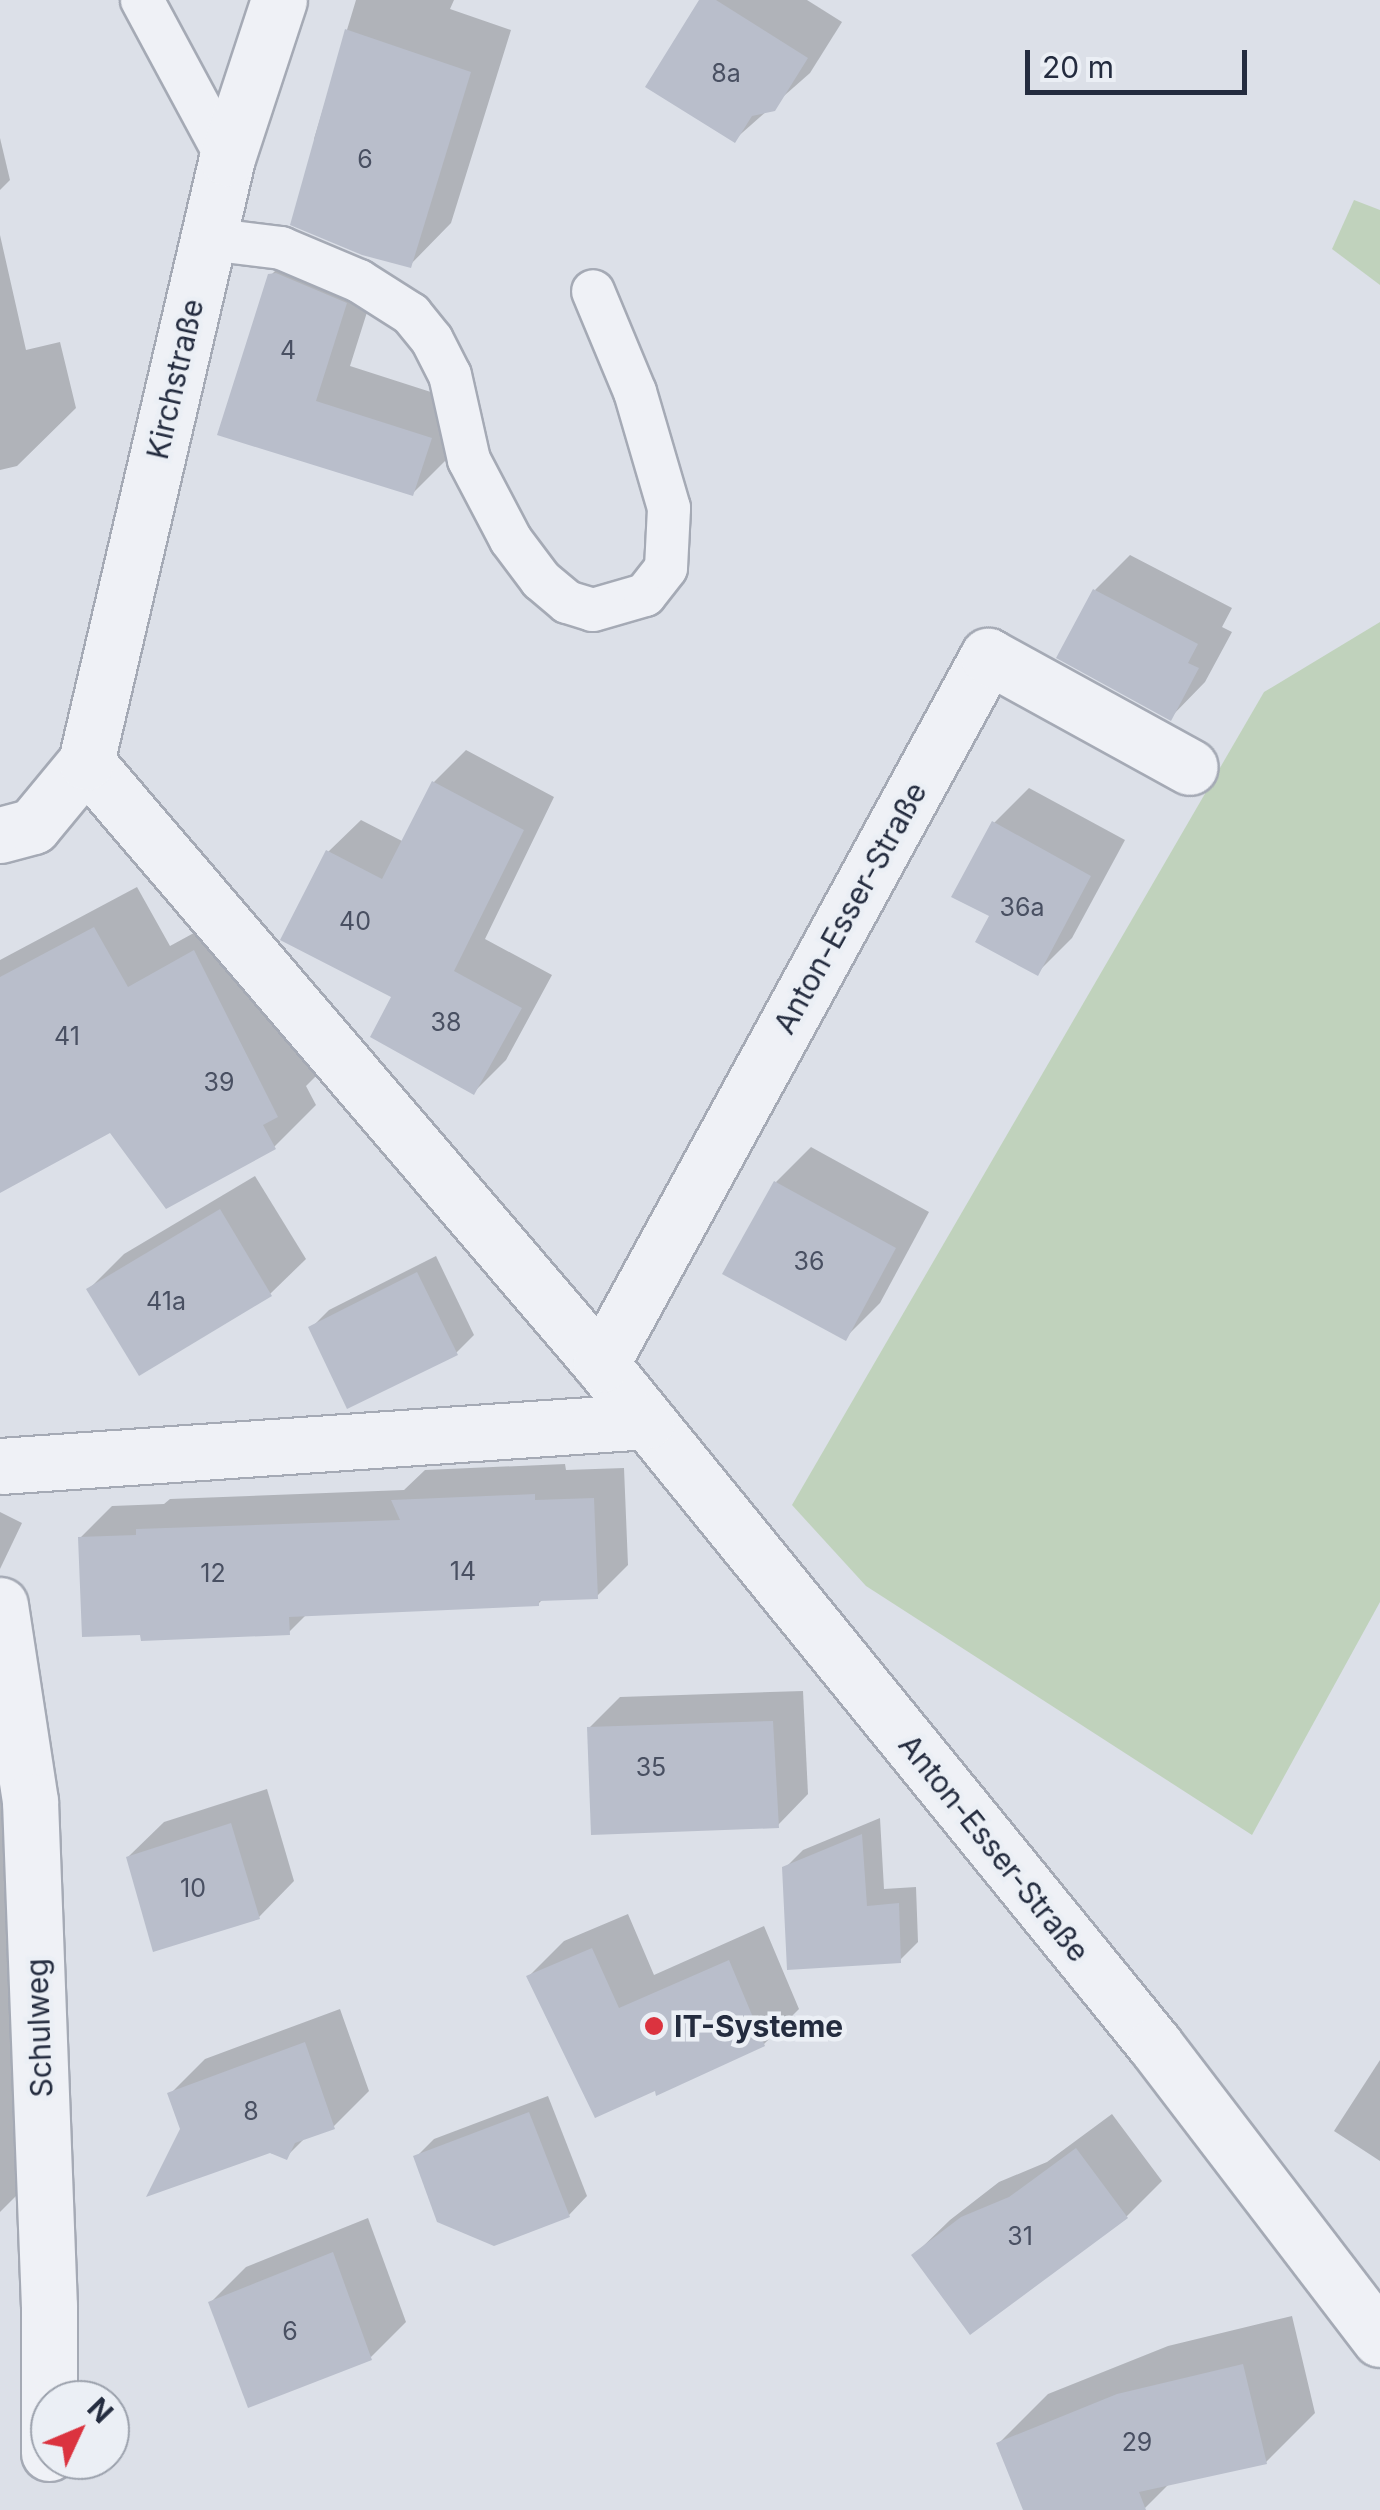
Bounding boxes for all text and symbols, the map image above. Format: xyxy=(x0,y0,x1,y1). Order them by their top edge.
scale bar xyxy=(1030,30,1252,92)
text: 20 m xyxy=(1042,49,1114,85)
house number: 8a xyxy=(711,58,741,88)
house number: 6 xyxy=(357,144,373,174)
street label: Kirchstraße xyxy=(139,295,211,463)
house number: 4 xyxy=(280,335,296,365)
street label: Anton-Esser-Straße xyxy=(766,776,934,1040)
house number: 36a xyxy=(1000,892,1044,922)
house number: 40 xyxy=(339,906,371,936)
house number: 38 xyxy=(431,1007,461,1037)
house number: 41 xyxy=(54,1021,80,1051)
house number: 39 xyxy=(204,1067,234,1097)
house number: 36 xyxy=(794,1246,824,1276)
house number: 41a xyxy=(146,1286,186,1316)
house number: 14 xyxy=(450,1556,476,1586)
house number: 12 xyxy=(200,1558,226,1588)
street label: Anton-Esser-Straße xyxy=(891,1727,1097,1969)
house number: 35 xyxy=(636,1752,666,1782)
house number: 10 xyxy=(180,1873,206,1903)
street label: Schulweg xyxy=(19,1958,59,2098)
place label: IT-Systeme xyxy=(674,2008,843,2044)
marker: IT-Systeme xyxy=(643,2015,665,2037)
house number: 8 xyxy=(243,2096,259,2126)
house number: 31 xyxy=(1007,2221,1033,2251)
house number: 6 xyxy=(282,2316,298,2346)
north arrow xyxy=(30,2380,130,2480)
text: N xyxy=(80,2391,120,2430)
house number: 29 xyxy=(1122,2427,1152,2457)

